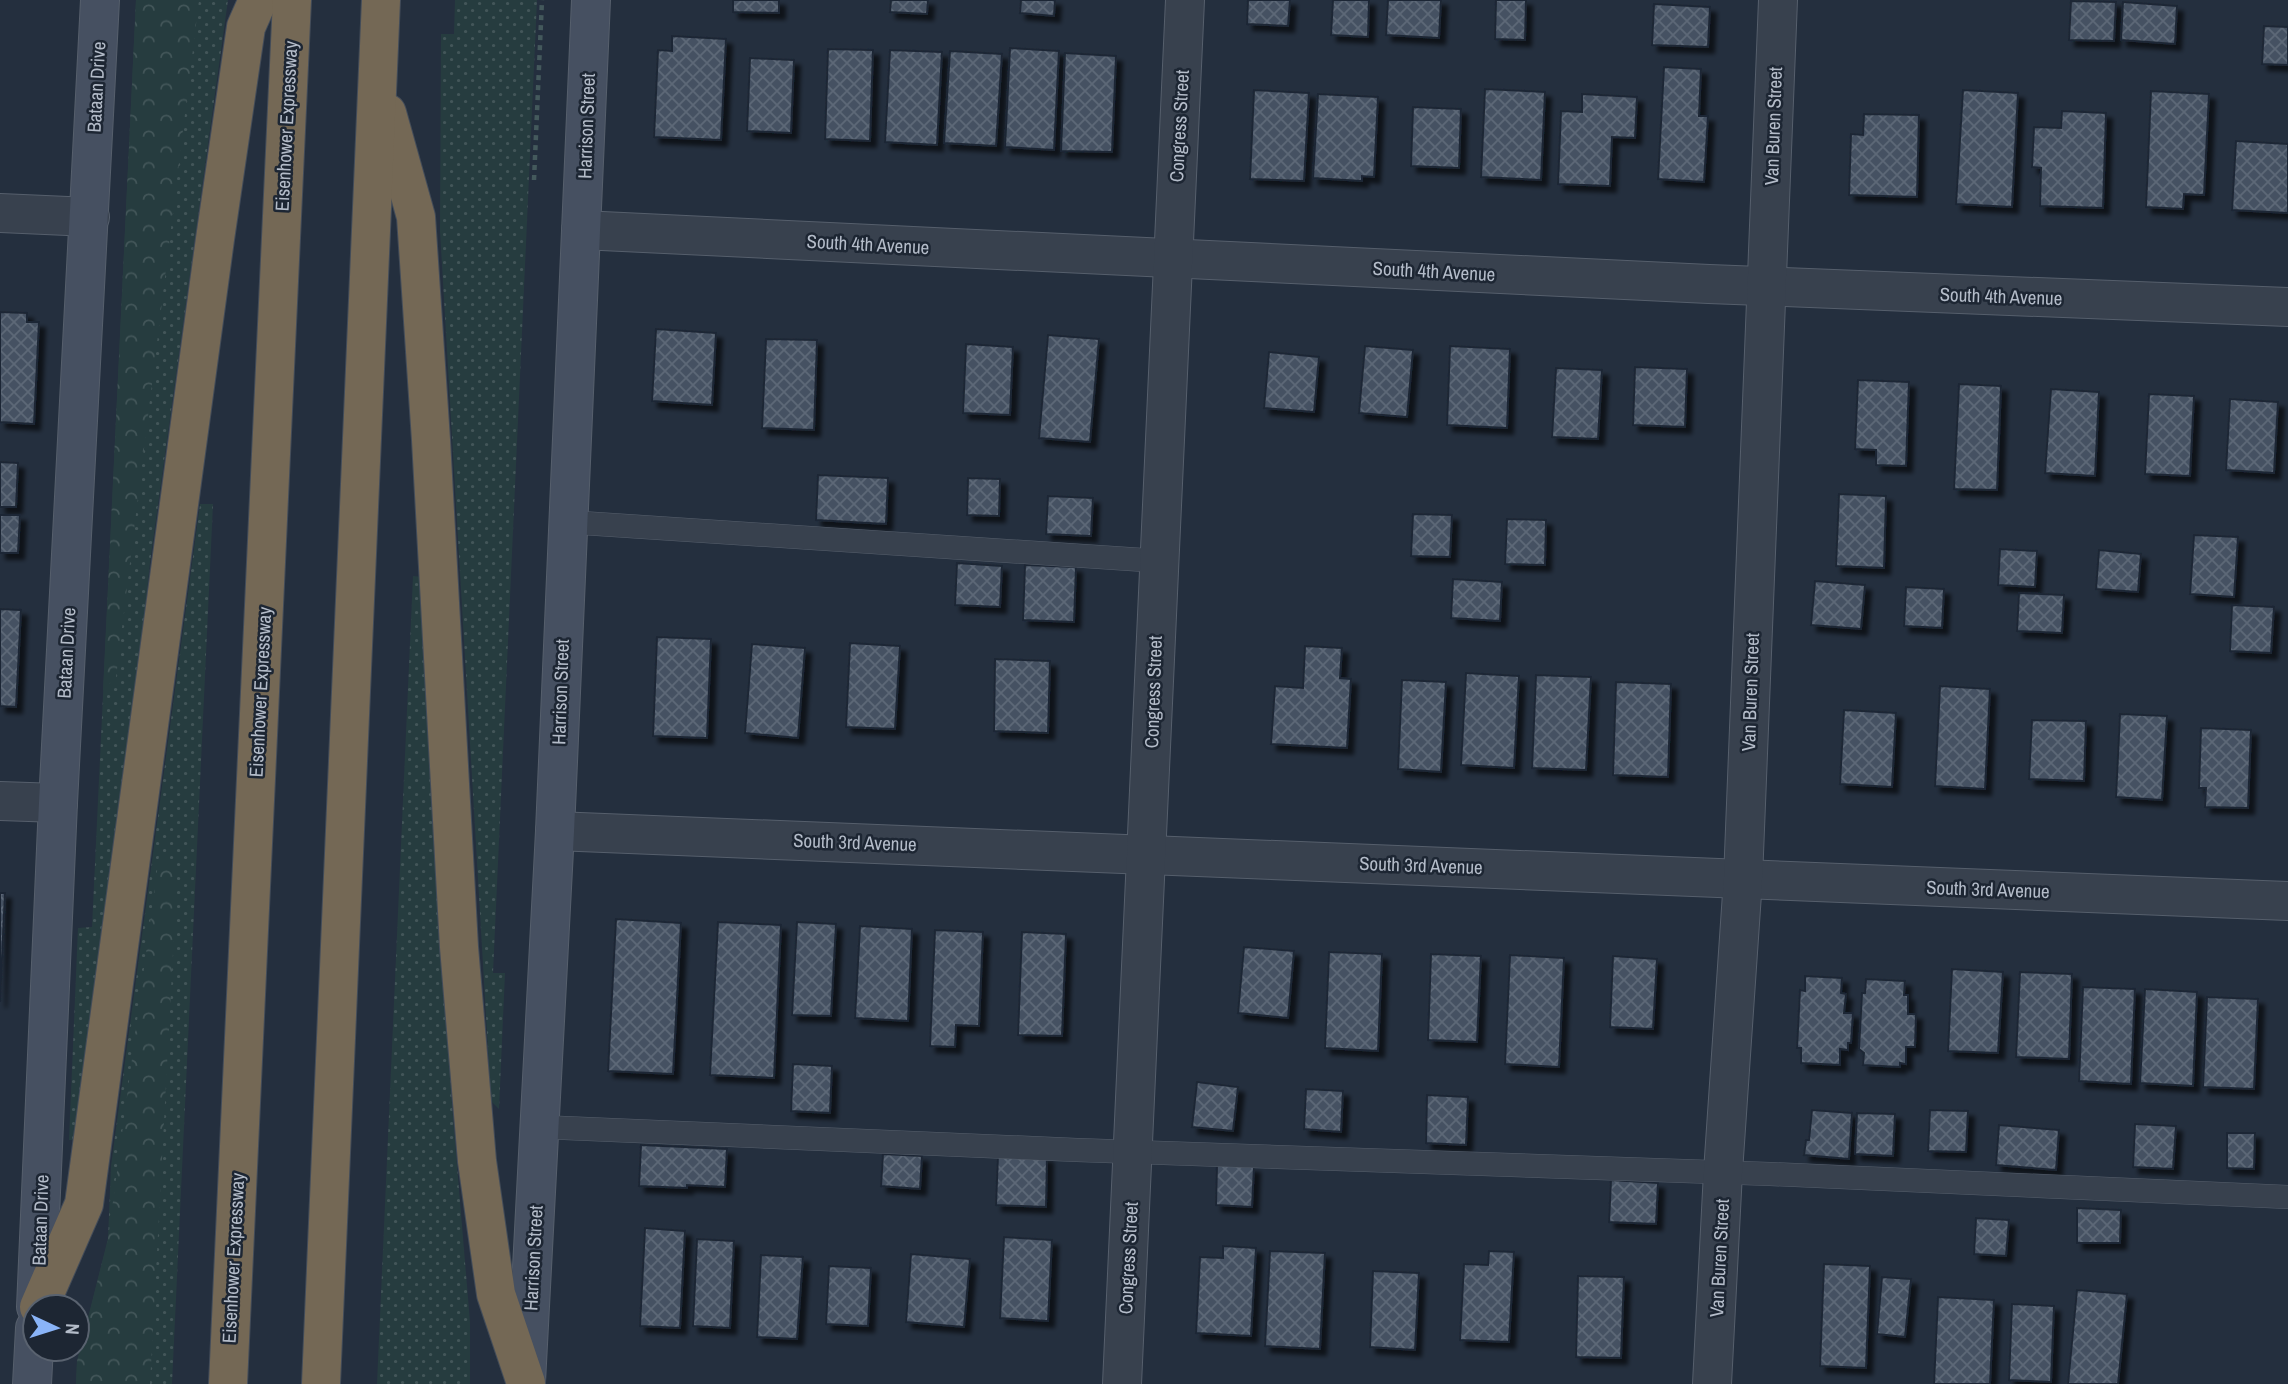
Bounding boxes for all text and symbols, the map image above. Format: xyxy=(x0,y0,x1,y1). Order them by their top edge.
street label: Eisenhower Expressway xyxy=(269,40,303,212)
street label: Bataan Drive xyxy=(81,41,111,133)
street label: Van Buren Street xyxy=(1758,66,1788,186)
street label: Congress Street xyxy=(1163,68,1195,183)
street label: Harrison Street xyxy=(571,72,601,179)
street label: South 4th Avenue xyxy=(806,228,930,260)
street label: South 4th Avenue xyxy=(1372,255,1496,287)
street label: South 4th Avenue xyxy=(1939,281,2063,311)
street label: Eisenhower Expressway xyxy=(243,606,277,778)
street label: Bataan Drive xyxy=(51,607,81,699)
street label: Van Buren Street xyxy=(1735,632,1765,752)
street label: Congress Street xyxy=(1138,635,1168,749)
street label: Harrison Street xyxy=(545,638,575,745)
street label: South 3rd Avenue xyxy=(793,827,917,857)
street label: South 3rd Avenue xyxy=(1359,850,1483,880)
street label: South 3rd Avenue xyxy=(1926,874,2050,904)
street label: Eisenhower Expressway xyxy=(216,1172,250,1344)
street label: Bataan Drive xyxy=(25,1174,55,1266)
street label: Van Buren Street xyxy=(1703,1198,1735,1318)
street label: Congress Street xyxy=(1112,1200,1144,1315)
street label: Harrison Street xyxy=(517,1204,549,1311)
north arrow xyxy=(21,1293,91,1363)
text: N xyxy=(60,1323,86,1336)

